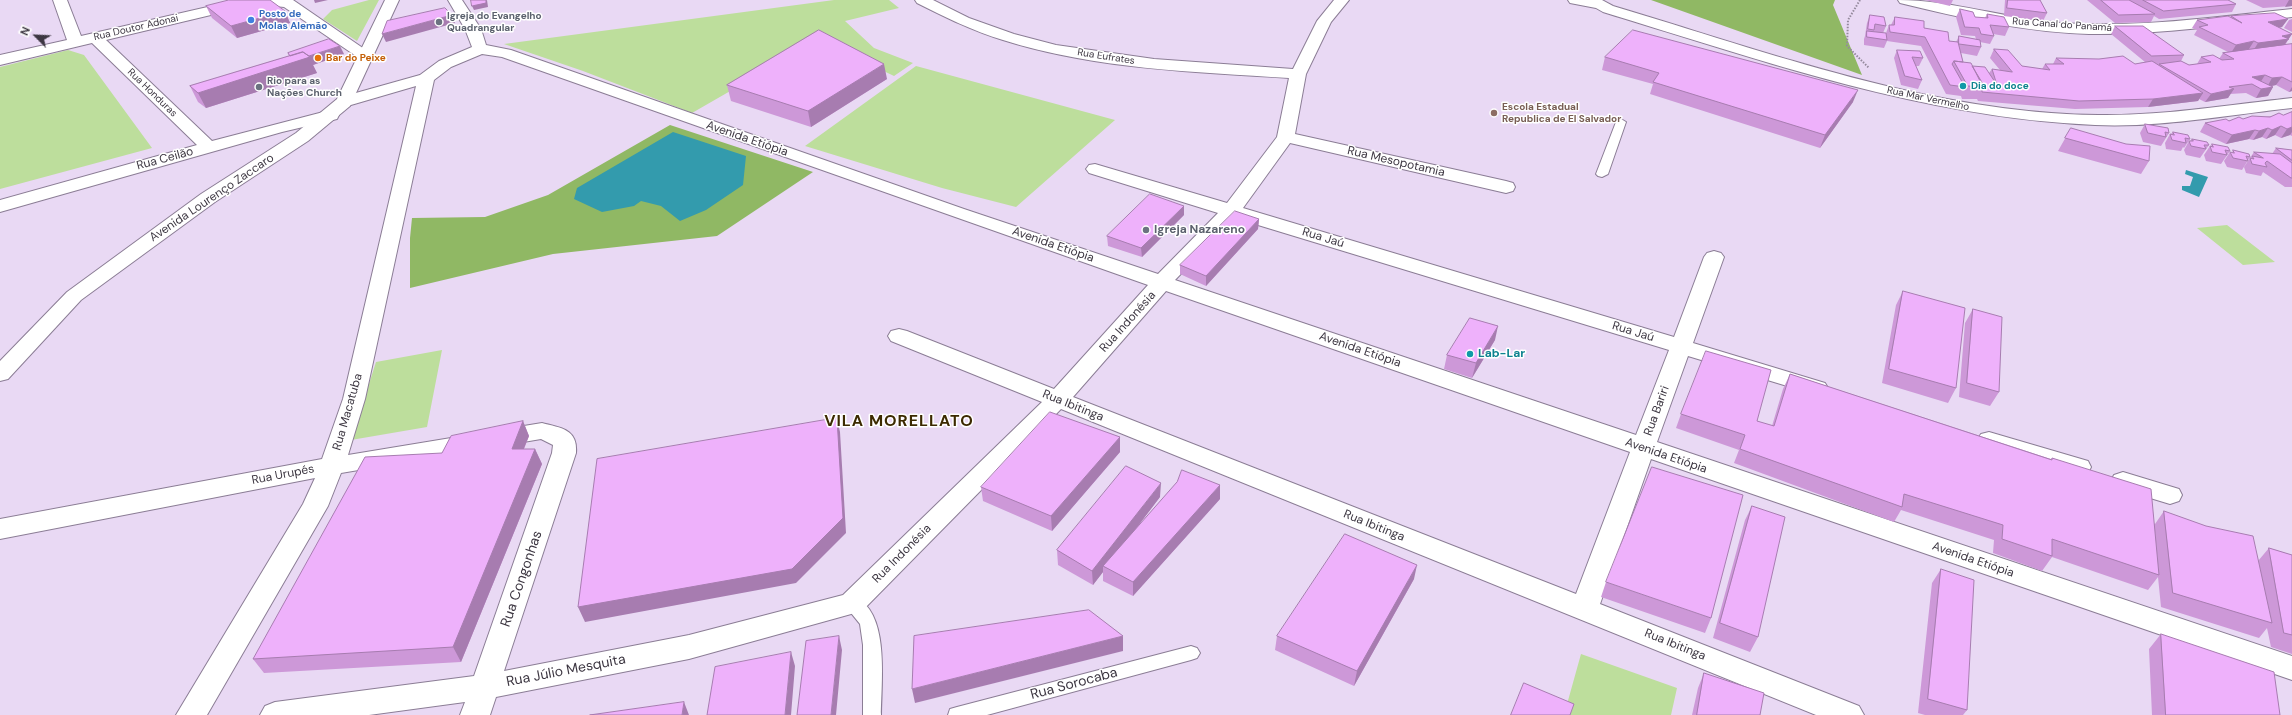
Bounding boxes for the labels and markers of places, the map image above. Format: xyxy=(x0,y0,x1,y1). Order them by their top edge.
place label: Posto de Molas Alemão xyxy=(259,8,327,32)
place label: Igreja do Evangelho Quadrangular xyxy=(447,10,542,34)
marker: Posto de Molas Alemão xyxy=(246,15,256,25)
marker: Igreja do Evangelho Quadrangular xyxy=(434,17,444,27)
place label: Bar do Peixe xyxy=(326,52,386,64)
marker: Bar do Peixe xyxy=(313,53,323,63)
place label: Rio para as Nações Church xyxy=(267,75,342,98)
place label: Dia do doce xyxy=(1971,80,2029,92)
marker: Dia do doce xyxy=(1958,81,1968,91)
marker: Rio para as Nações Church xyxy=(254,82,264,92)
place label: Escola Estadual Republica de El Salvador xyxy=(1502,101,1621,124)
marker: Escola Estadual Republica de El Salvador xyxy=(1489,108,1499,118)
place label: Igreja Nazareno xyxy=(1154,223,1245,237)
marker: Igreja Nazareno xyxy=(1141,225,1151,235)
place label: Lab-Lar xyxy=(1478,347,1525,361)
marker: Lab-Lar xyxy=(1465,349,1475,359)

